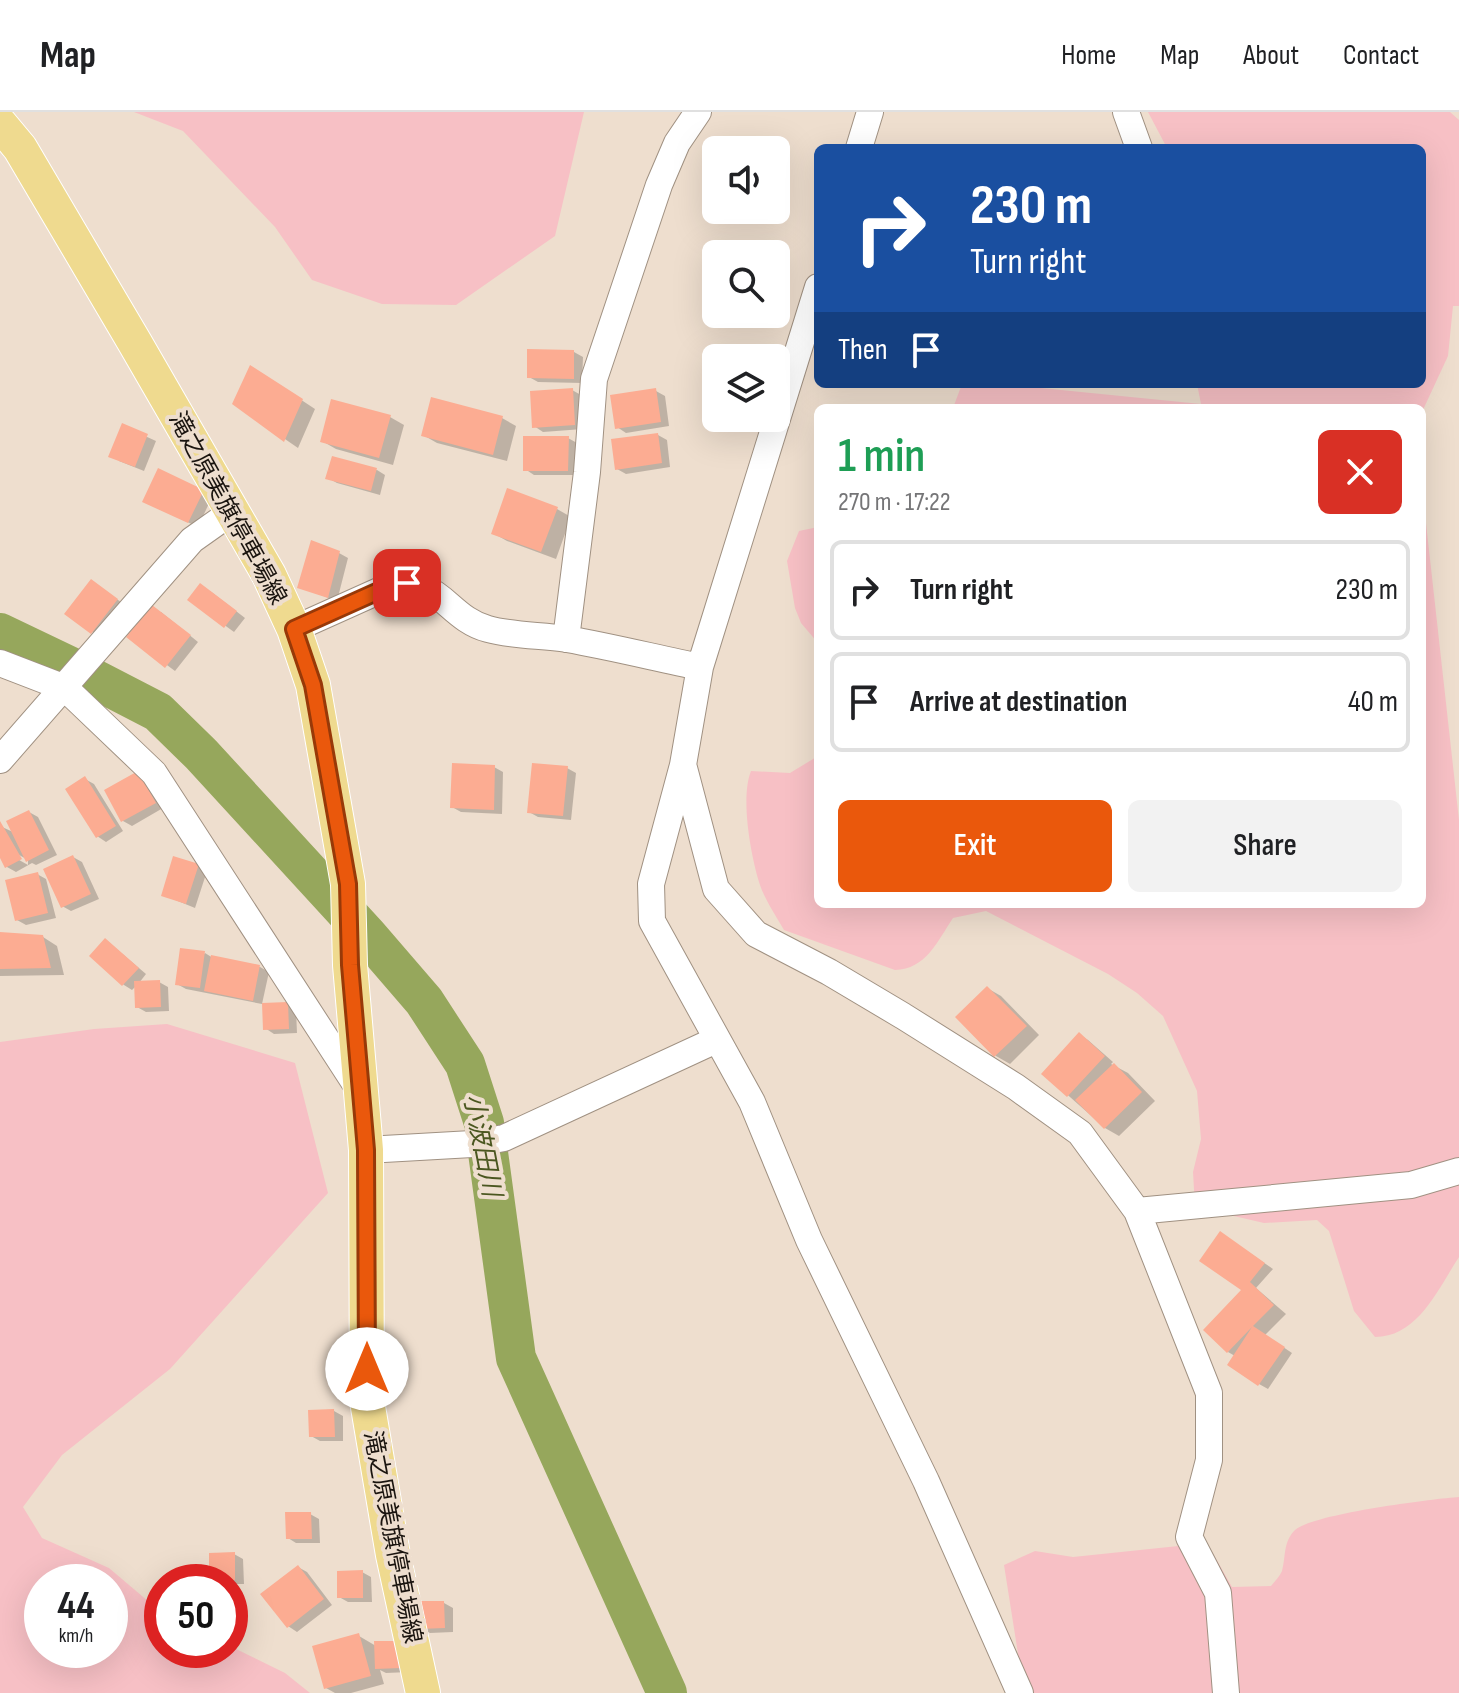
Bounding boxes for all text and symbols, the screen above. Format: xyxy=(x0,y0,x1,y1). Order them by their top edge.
text: Map xyxy=(40,33,96,78)
text: Home xyxy=(1061,39,1116,72)
text: Map xyxy=(1160,39,1199,72)
text: About xyxy=(1243,39,1299,72)
text: Contact xyxy=(1343,39,1419,72)
map controls xyxy=(702,136,790,432)
button: sound xyxy=(702,136,790,224)
text: 230 m xyxy=(970,173,1092,240)
icon: right xyxy=(838,176,942,280)
button: search xyxy=(702,240,790,328)
text: Turn right xyxy=(970,241,1087,284)
icon: arrive xyxy=(904,328,948,372)
text: Then xyxy=(838,332,888,368)
button: layers xyxy=(702,344,790,432)
street label: 滝之原美旗停車場線 xyxy=(163,407,293,610)
text: 1 min xyxy=(838,428,925,485)
button: close xyxy=(1318,430,1402,514)
text: 270 m · 17:22 xyxy=(838,487,951,518)
pin xyxy=(373,549,441,617)
icon: arrive xyxy=(385,561,429,605)
icon: right xyxy=(842,568,886,612)
text: Turn right xyxy=(910,572,1013,608)
text: 230 m xyxy=(1336,572,1398,608)
icon: arrive xyxy=(842,680,886,724)
text: Arrive at destination xyxy=(910,684,1127,720)
text: 40 m xyxy=(1348,684,1398,720)
button: Exit xyxy=(838,800,1112,892)
button: Share xyxy=(1128,800,1402,892)
water label: 小波田川 xyxy=(456,1091,507,1202)
position arrow xyxy=(325,1327,409,1411)
street label: 滝之原美旗停車場線 xyxy=(358,1428,427,1646)
speed limit sign: 50 xyxy=(144,1564,248,1668)
text: 44 xyxy=(57,1582,95,1630)
text: km/h xyxy=(59,1624,93,1648)

